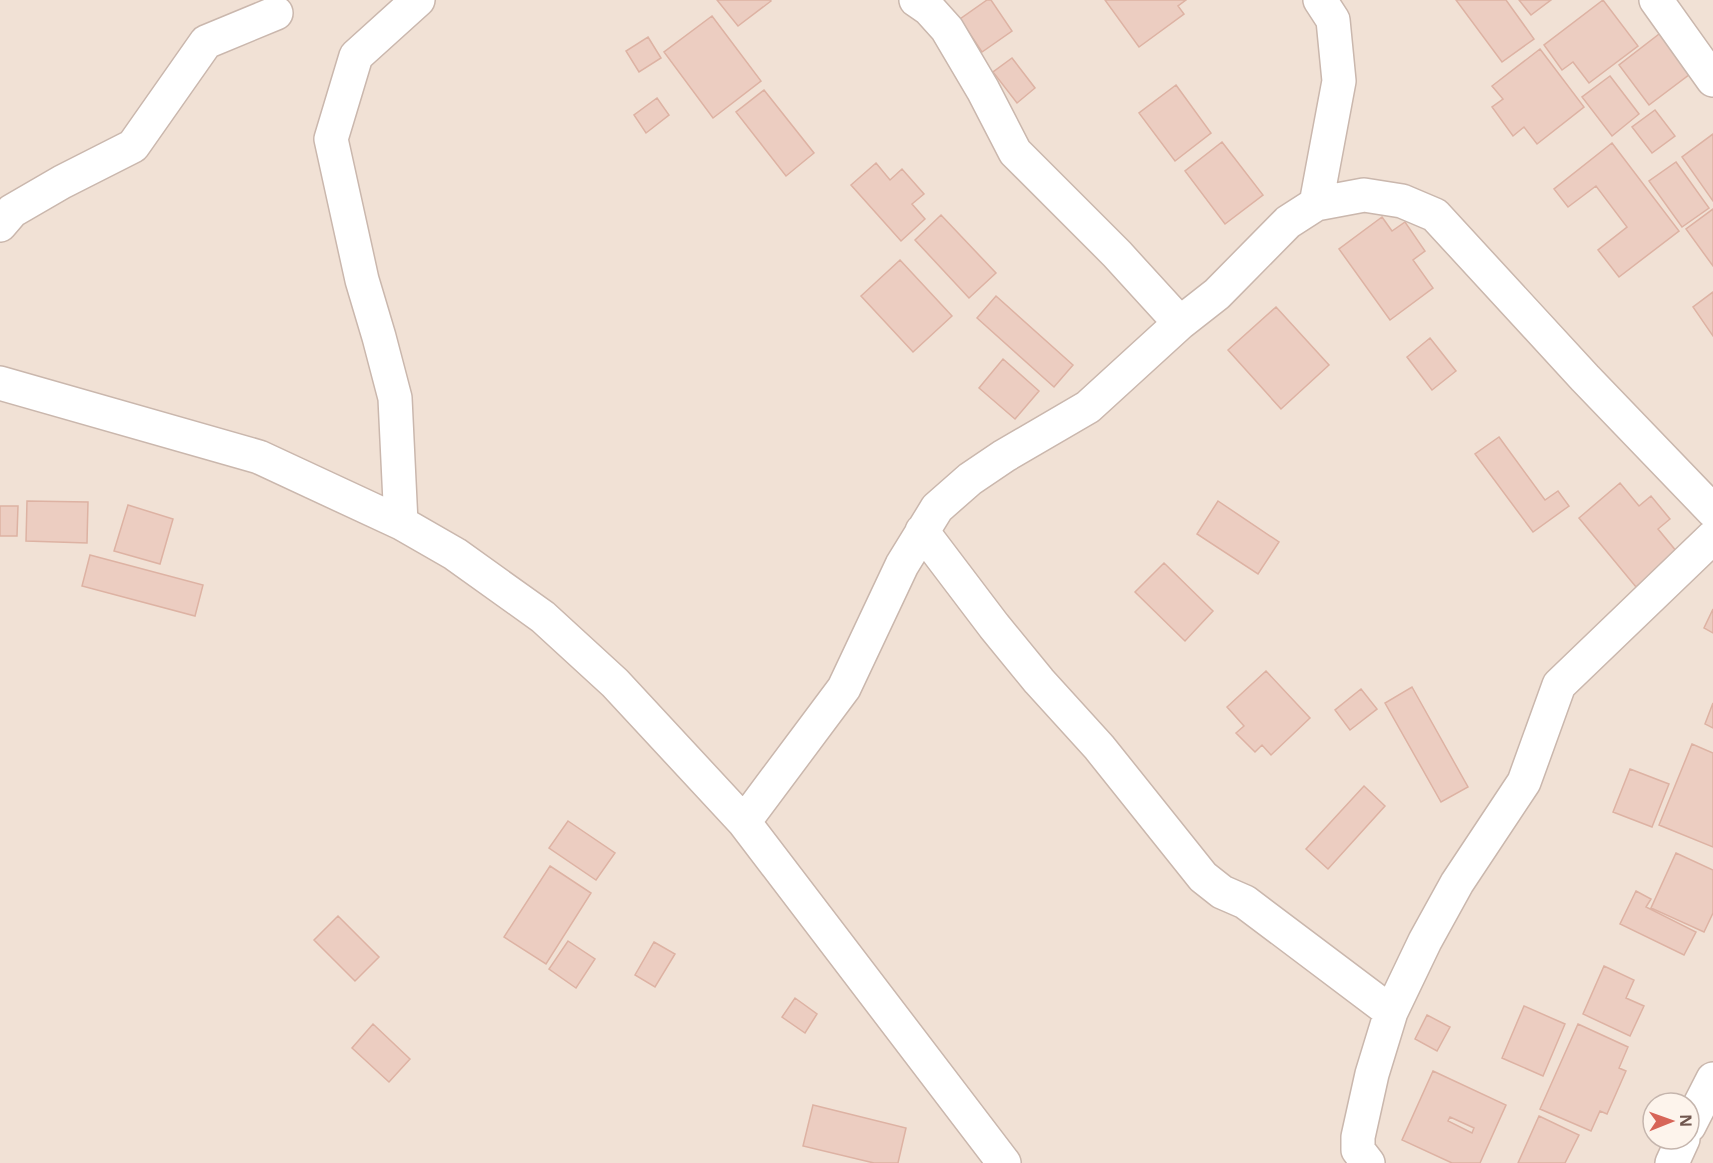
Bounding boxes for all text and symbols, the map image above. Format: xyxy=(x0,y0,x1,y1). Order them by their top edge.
north arrow xyxy=(1641,1091,1701,1151)
text: N xyxy=(1675,1114,1697,1127)

